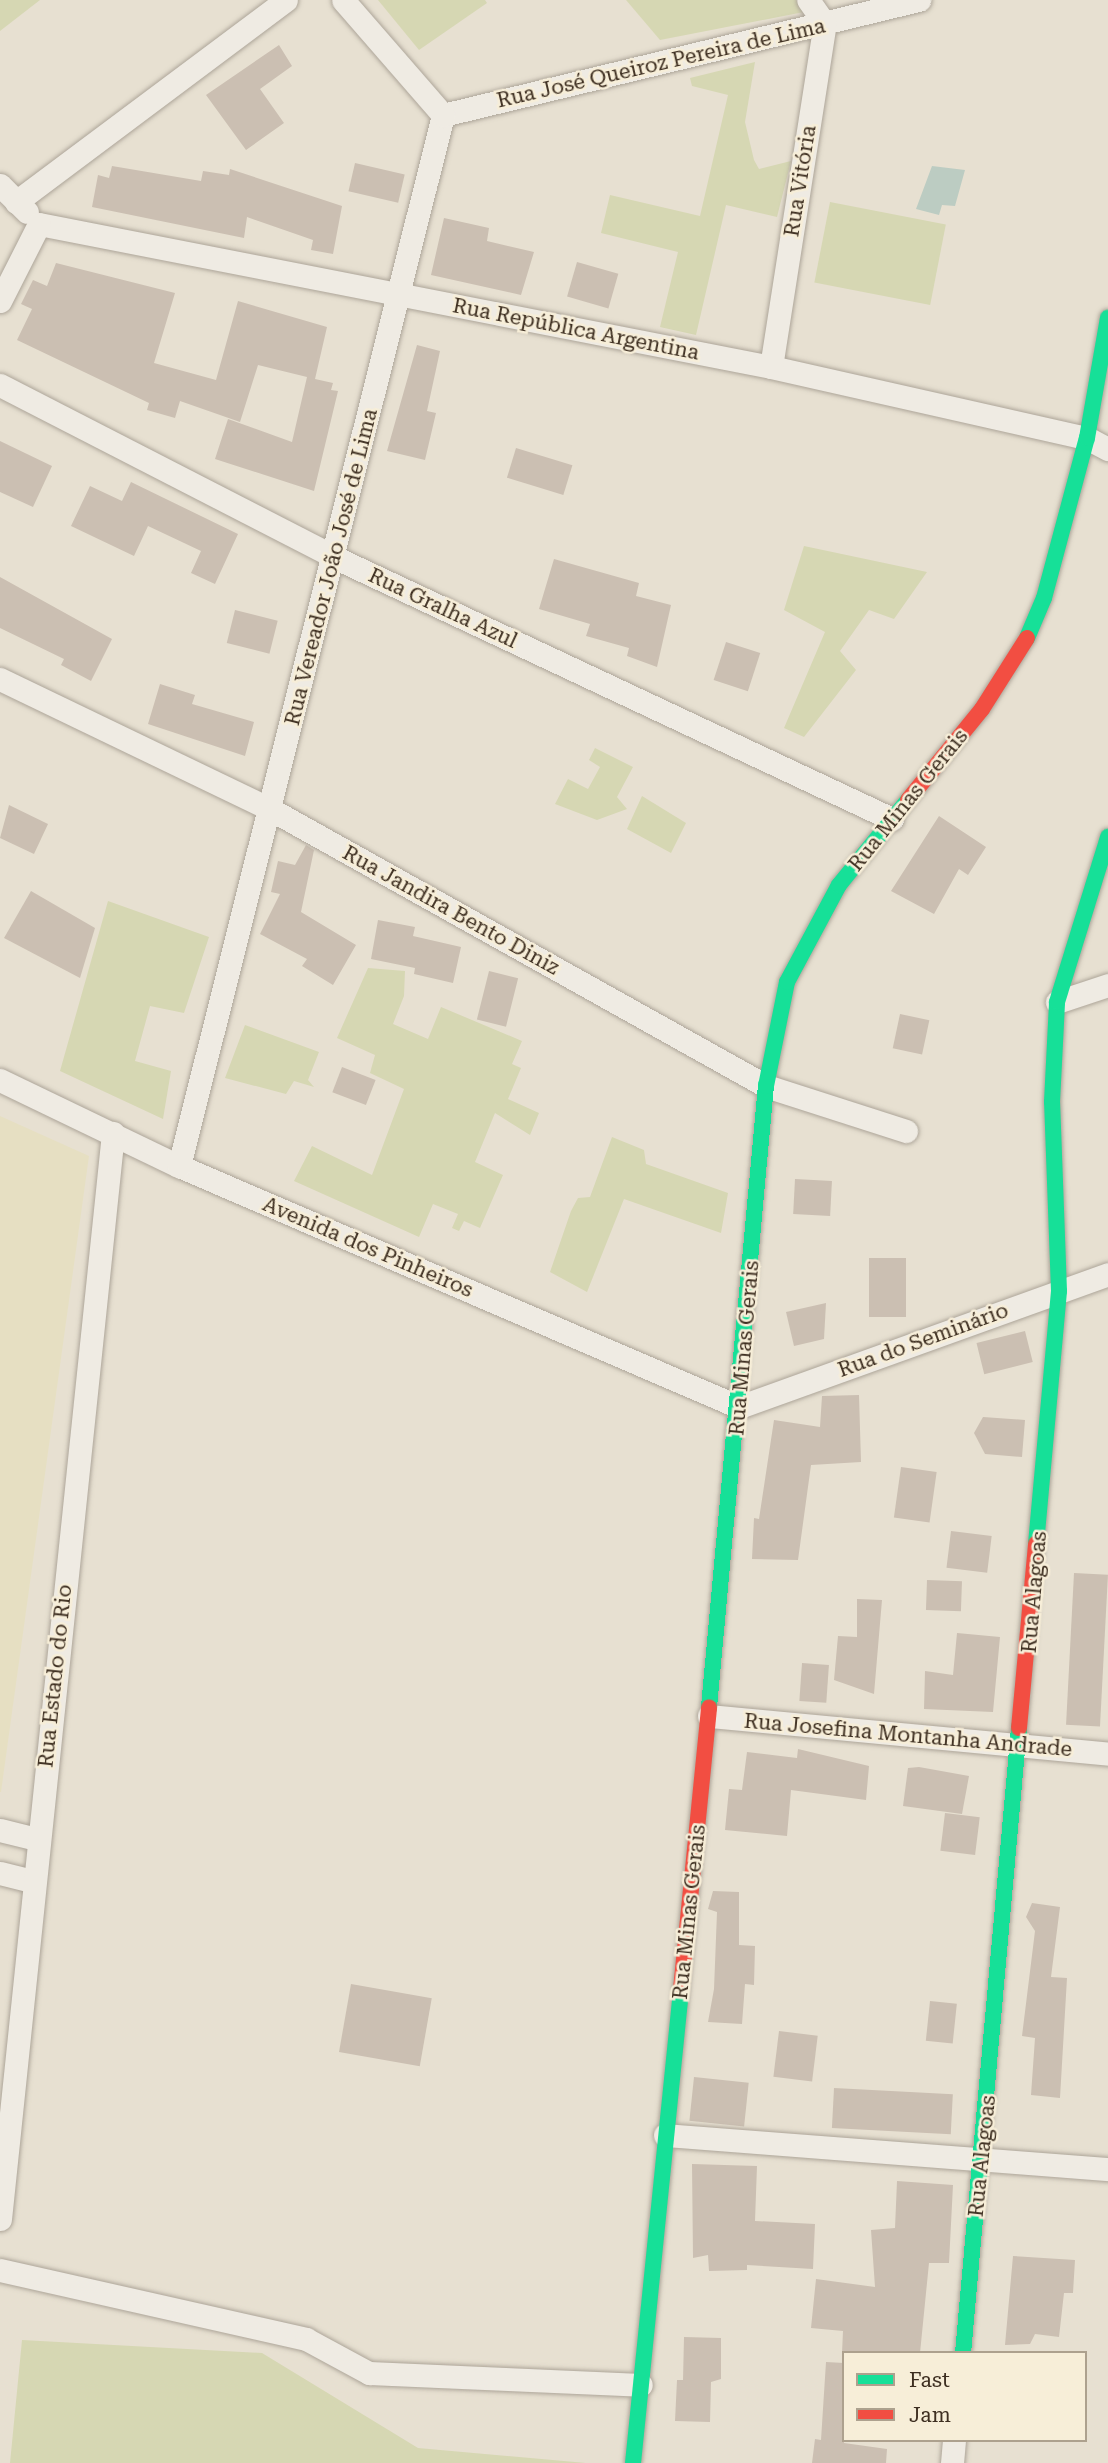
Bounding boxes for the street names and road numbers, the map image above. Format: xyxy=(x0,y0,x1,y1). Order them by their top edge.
street label: Rua José Queiroz Pereira de Lima xyxy=(494,13,828,113)
street label: Rua Vitória xyxy=(779,123,821,239)
street label: Rua República Argentina xyxy=(451,293,701,365)
street label: Rua Vereador João José de Lima xyxy=(279,406,383,728)
street label: Rua Gralha Azul xyxy=(365,562,521,654)
street label: Rua Minas Gerais xyxy=(843,724,973,876)
street label: Rua Jandira Bento Diniz xyxy=(338,840,564,980)
street label: Avenida dos Pinheiros xyxy=(259,1191,477,1303)
street label: Rua Minas Gerais xyxy=(724,1259,764,1437)
street label: Rua do Seminário xyxy=(834,1297,1012,1383)
street label: Rua Alagoas xyxy=(1016,1530,1052,1654)
street label: Rua Estado do Rio xyxy=(33,1583,77,1769)
street label: Rua Josefina Montanha Andrade xyxy=(743,1708,1073,1762)
street label: Rua Minas Gerais xyxy=(667,1823,711,2001)
street label: Rua Alagoas xyxy=(963,2094,1001,2218)

